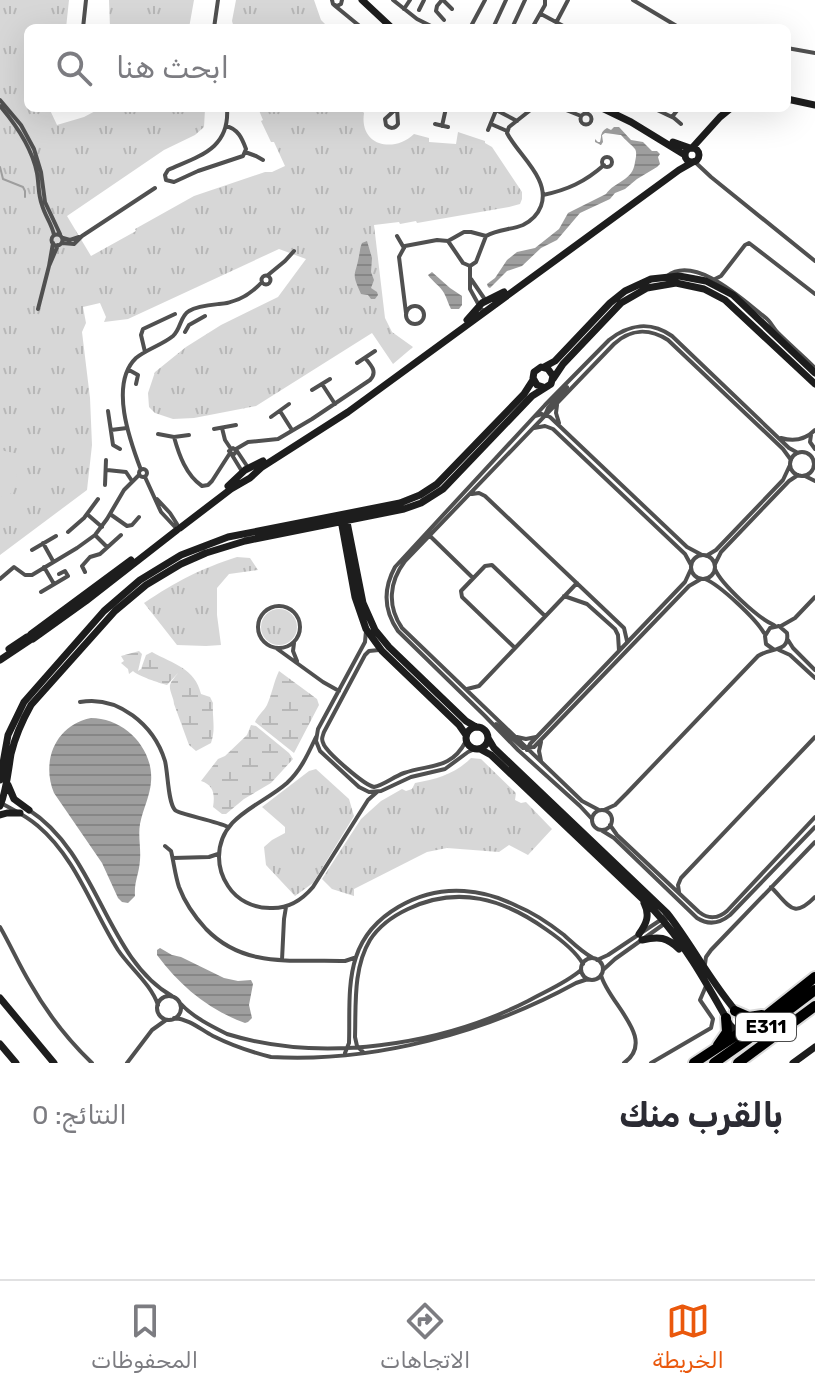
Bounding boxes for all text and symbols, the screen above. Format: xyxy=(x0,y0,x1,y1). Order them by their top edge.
search box xyxy=(24,24,791,112)
icon: search xyxy=(52,46,96,90)
text: ابحث هنا xyxy=(116,50,229,86)
road number: E311 xyxy=(736,1013,796,1041)
text: بالقرب منك xyxy=(619,1095,783,1136)
text: النتائج: 0 xyxy=(32,1100,127,1131)
tab: المحفوظات xyxy=(91,1299,198,1374)
tab: الاتجاهات xyxy=(380,1299,470,1374)
tab: الخريطة xyxy=(652,1299,724,1374)

